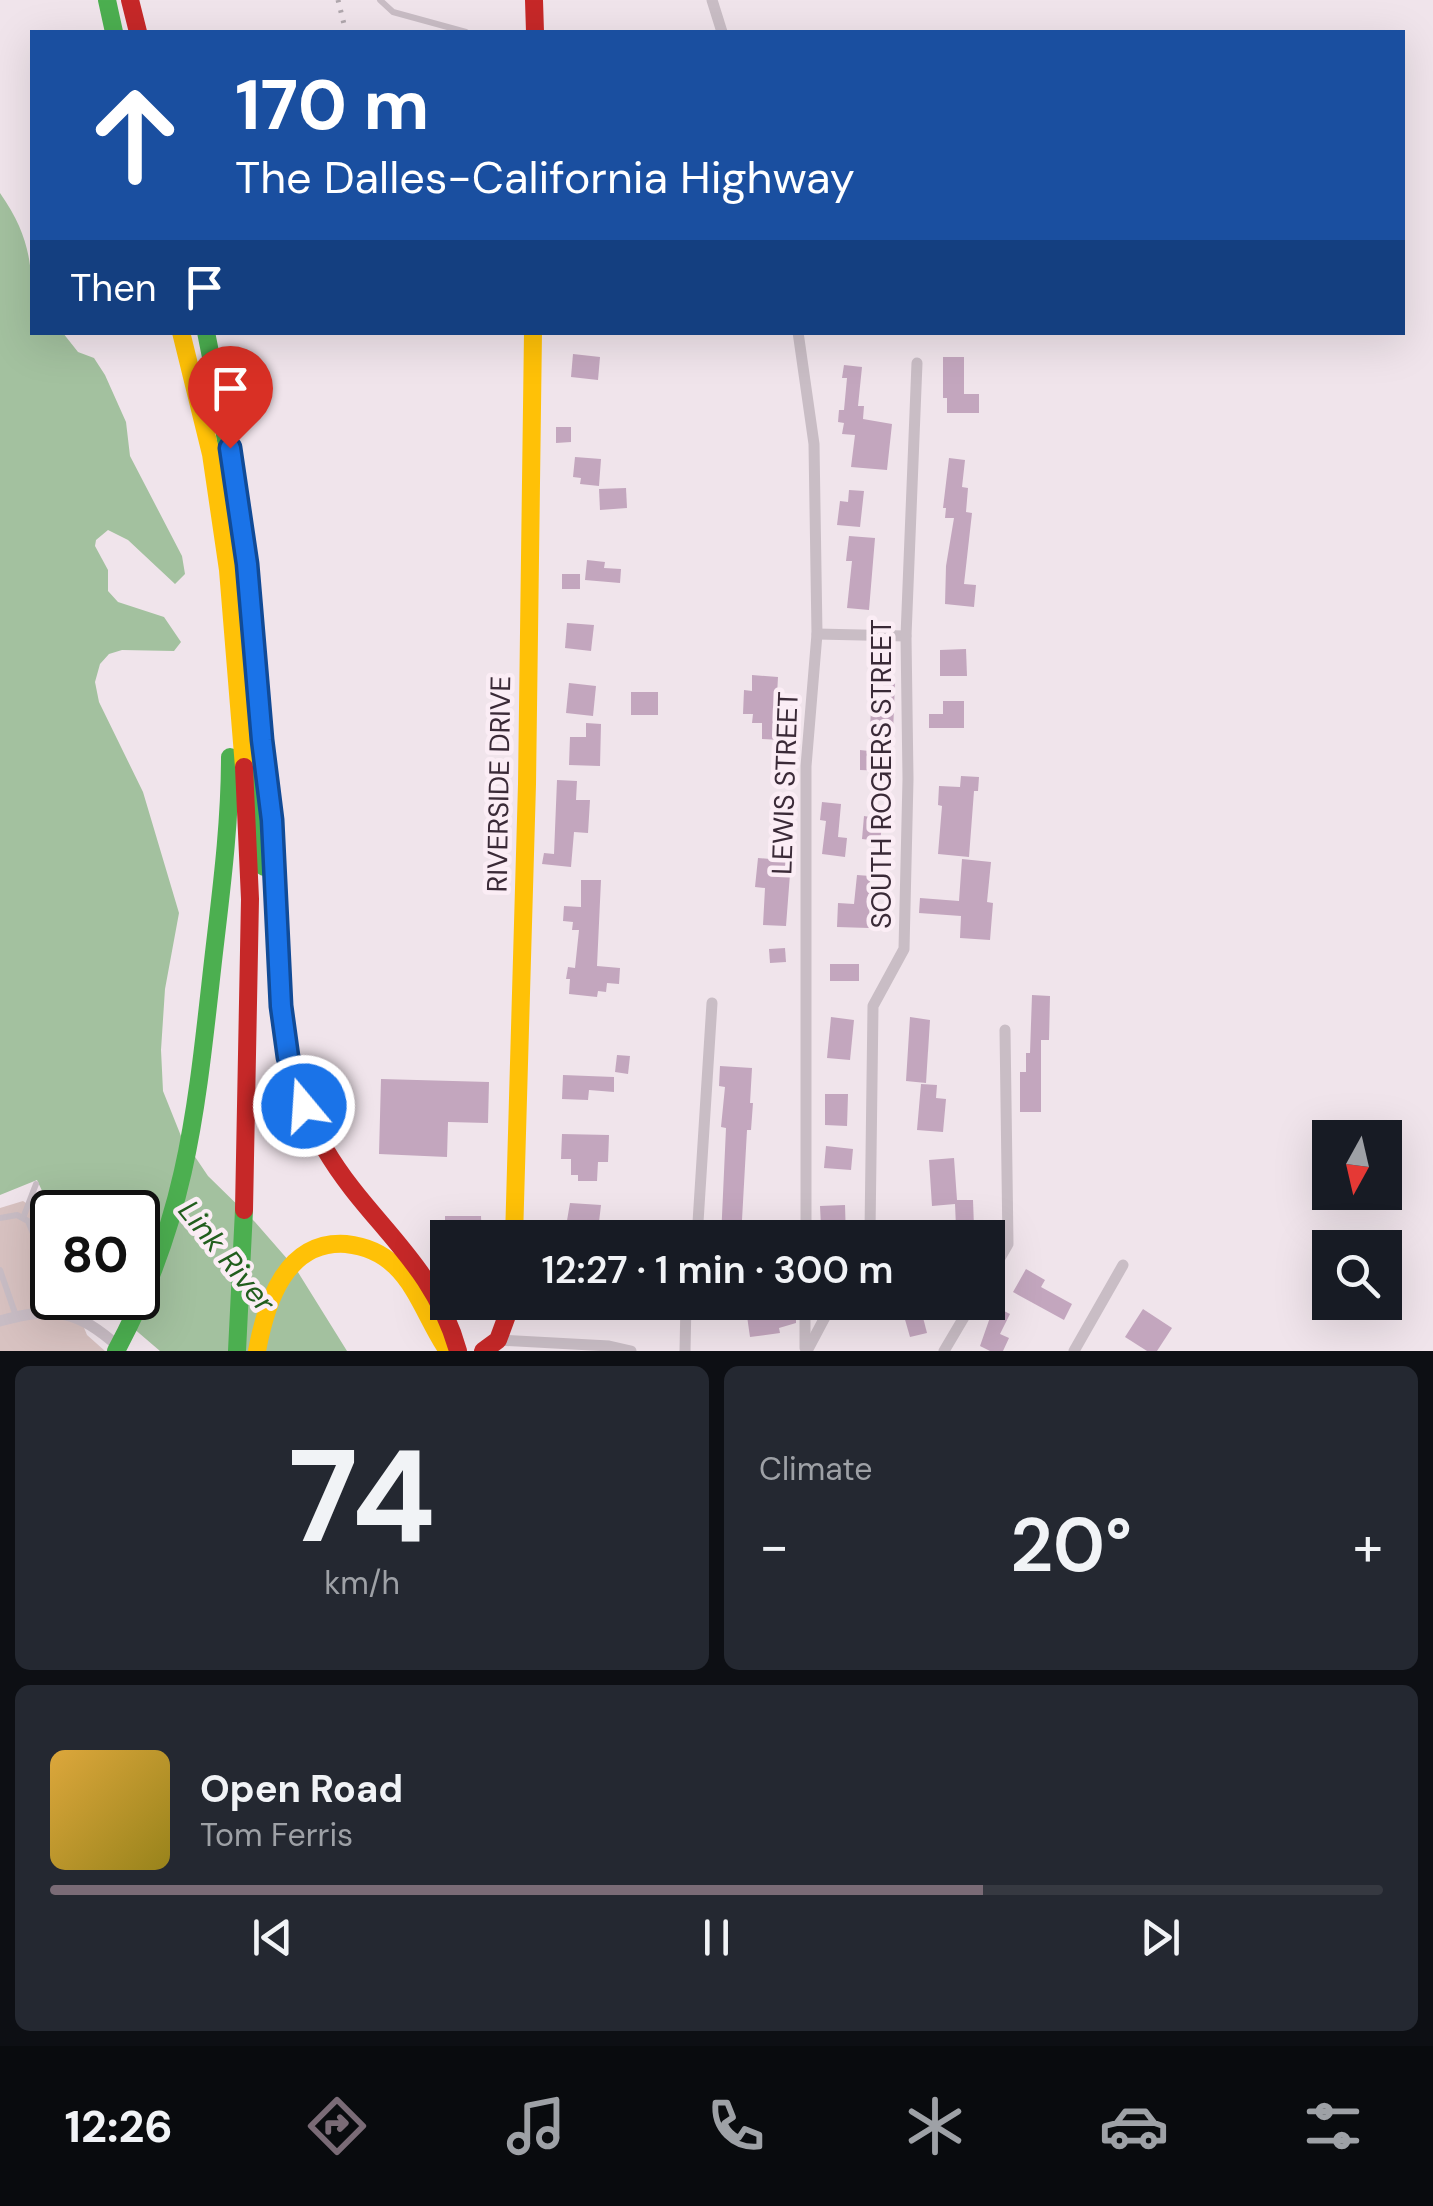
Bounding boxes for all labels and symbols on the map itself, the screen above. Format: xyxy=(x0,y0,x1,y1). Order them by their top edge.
pin xyxy=(188,346,273,449)
street label: SOUTH ROGERS STREET xyxy=(863,619,900,929)
street label: RIVERSIDE DRIVE xyxy=(479,675,519,893)
street label: LEWIS STREET xyxy=(763,691,807,875)
position arrow xyxy=(252,1054,356,1158)
north arrow xyxy=(1312,1120,1402,1210)
speed limit sign: 80 xyxy=(30,1190,160,1320)
water label: Link River xyxy=(170,1192,285,1321)

